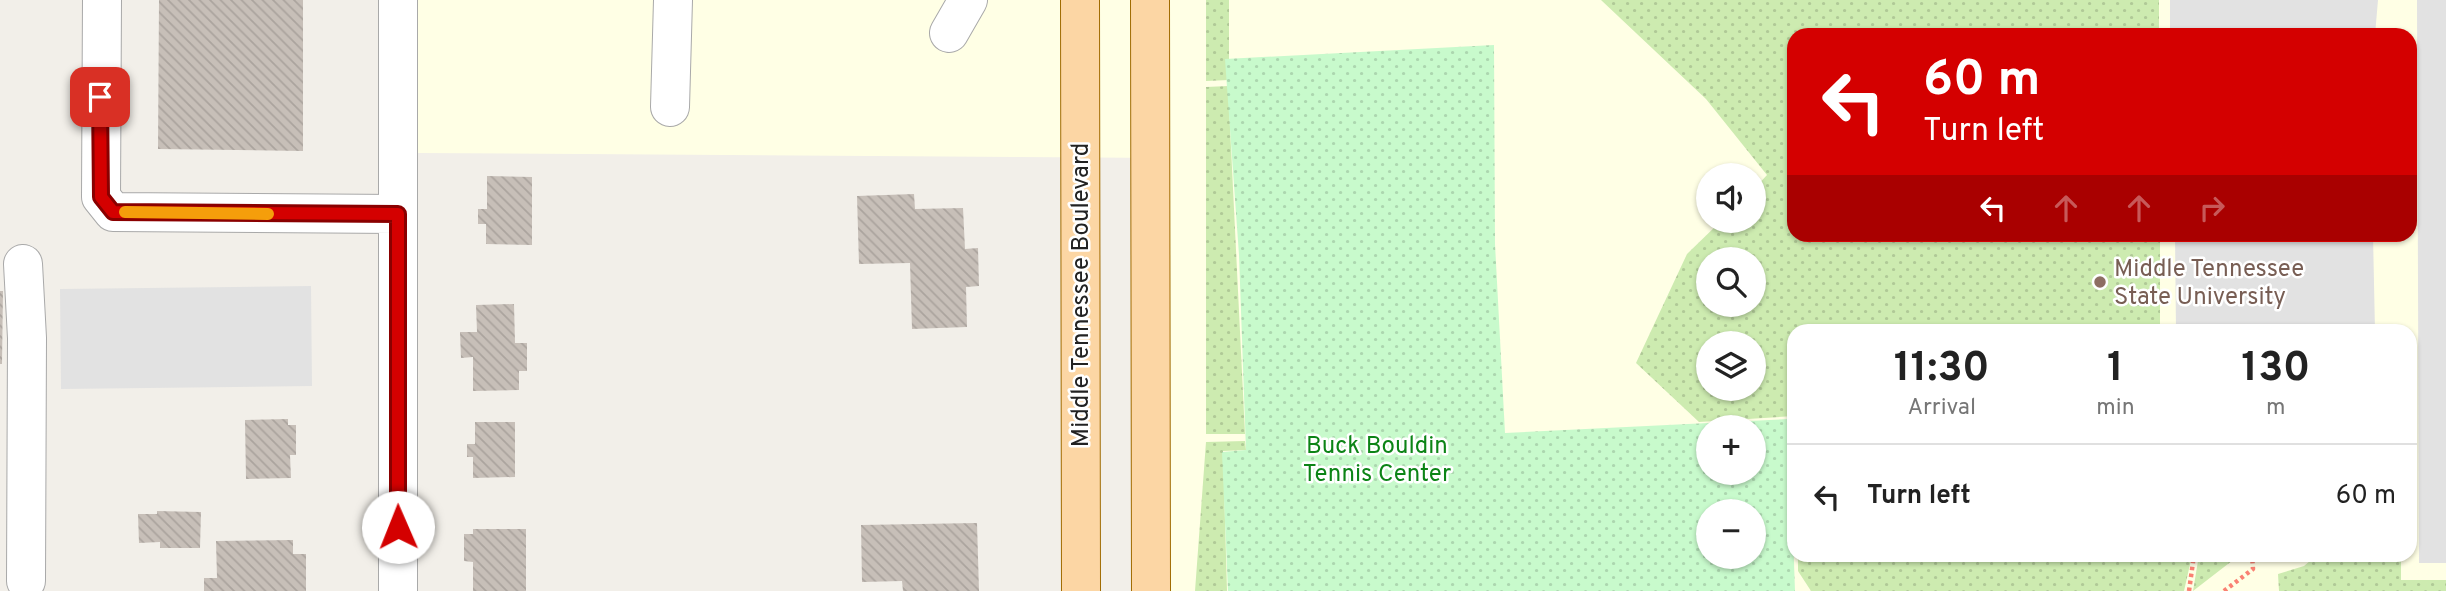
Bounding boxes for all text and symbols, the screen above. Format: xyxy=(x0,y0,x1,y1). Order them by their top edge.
text: 60 m xyxy=(1923,51,2041,113)
icon: left xyxy=(1808,56,1899,147)
pin xyxy=(70,67,130,127)
icon: arrive xyxy=(81,78,119,116)
text: Turn left xyxy=(1923,112,2044,152)
street label: Middle Tennessee Boulevard xyxy=(1067,143,1097,447)
map controls xyxy=(1696,163,1766,569)
button: sound xyxy=(1696,163,1766,233)
icon: left xyxy=(1974,189,2012,227)
icon: ahead xyxy=(2047,189,2085,227)
icon: ahead xyxy=(2120,189,2158,227)
icon: right xyxy=(2193,189,2231,227)
button: search xyxy=(1696,247,1766,317)
place label: Middle Tennessee State University xyxy=(2114,255,2304,313)
marker: Middle Tennessee State University xyxy=(2092,274,2108,290)
button: layers xyxy=(1696,331,1766,401)
text: 11:30 xyxy=(1894,343,1990,396)
text: 1 xyxy=(2107,343,2124,396)
text: 130 xyxy=(2241,343,2310,396)
text: Arrival xyxy=(1907,394,1976,423)
text: min xyxy=(2096,394,2135,423)
text: m xyxy=(2266,394,2286,423)
button: + xyxy=(1696,415,1766,485)
park label: Buck Bouldin Tennis Center xyxy=(1303,432,1451,490)
icon: left xyxy=(1808,478,1846,516)
text: Turn left xyxy=(1867,480,1971,513)
text: 60 m xyxy=(2336,480,2396,513)
position arrow xyxy=(361,490,435,564)
button: − xyxy=(1696,499,1766,569)

